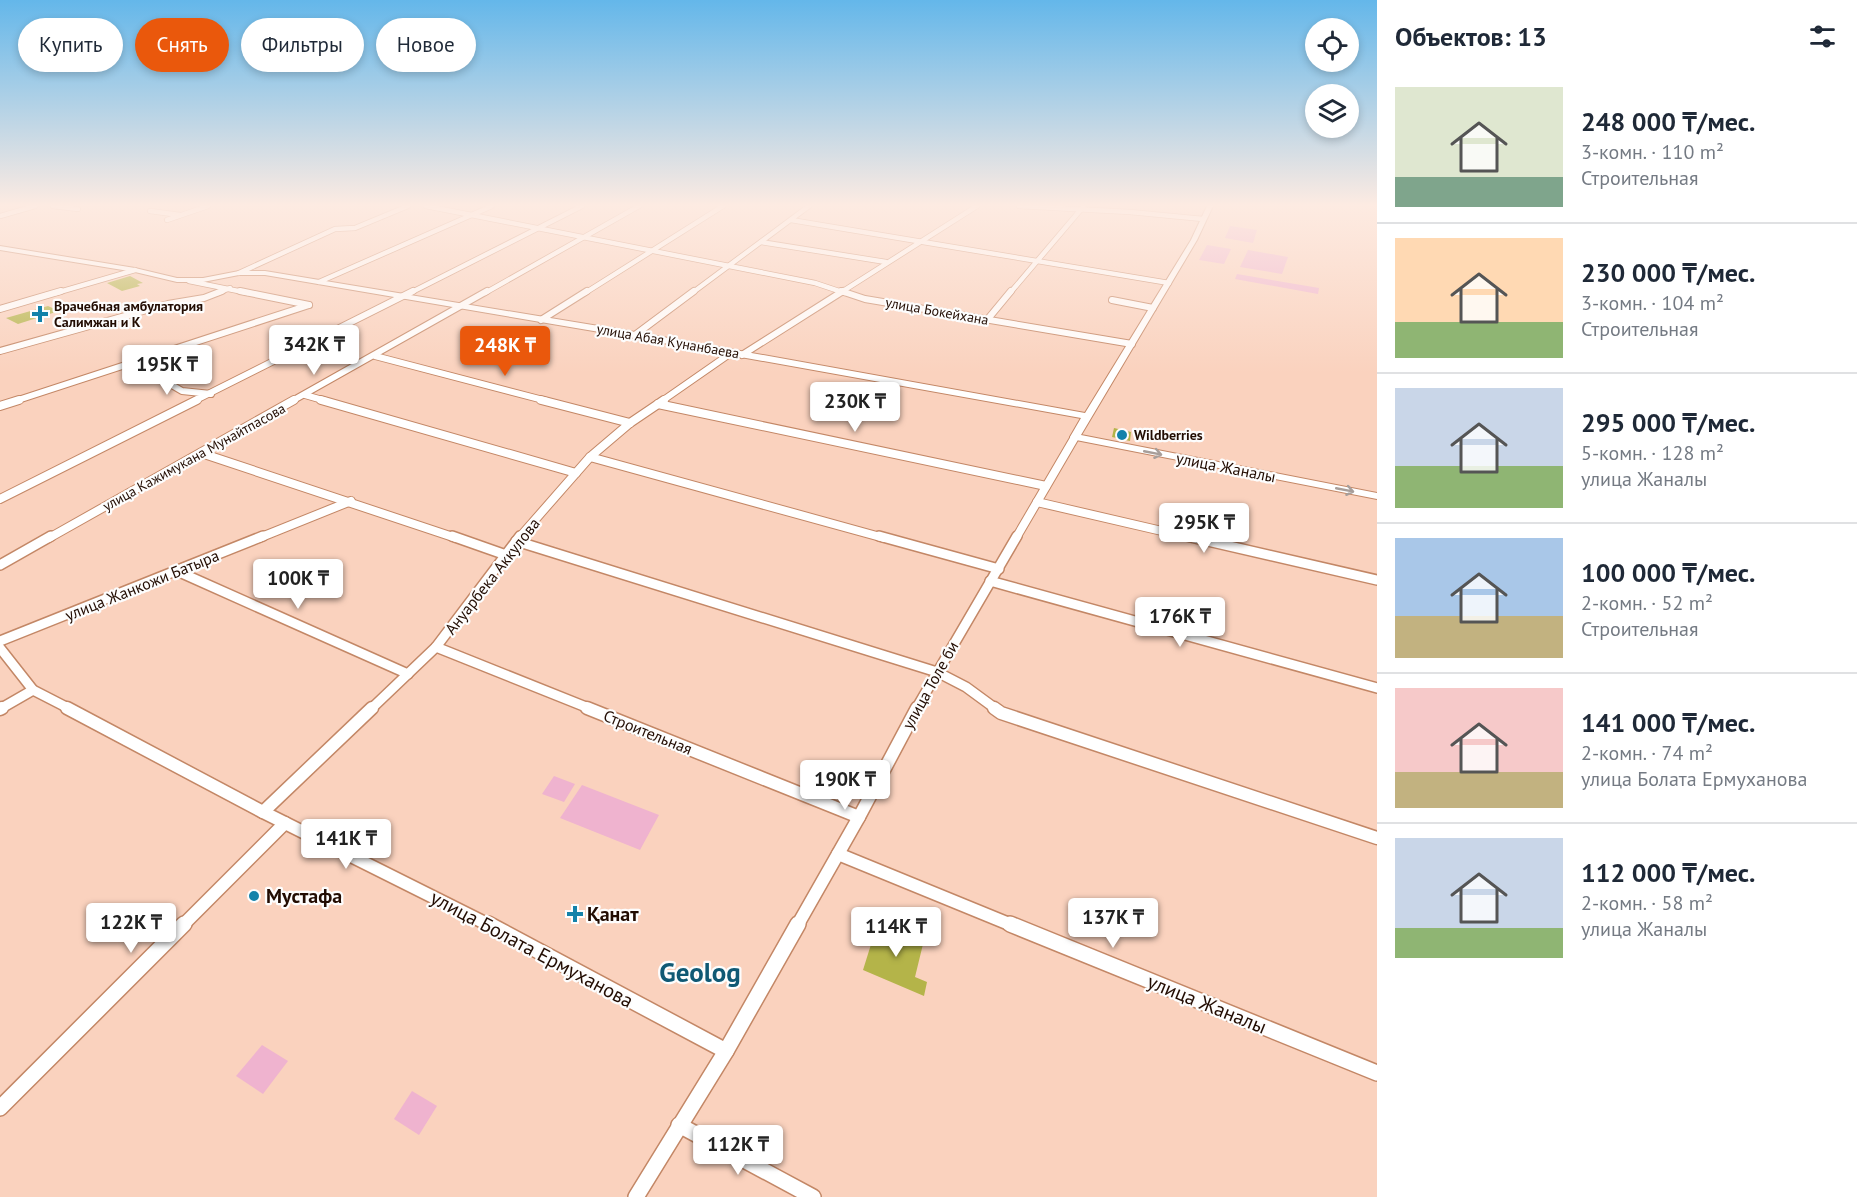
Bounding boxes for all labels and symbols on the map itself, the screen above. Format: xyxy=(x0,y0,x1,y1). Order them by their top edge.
street label: улица Бокейхана xyxy=(884,293,990,329)
place label: Врачебная амбулатория Салимжан и К xyxy=(54,297,203,331)
marker: Врачебная амбулатория Салимжан и К xyxy=(31,305,49,323)
street label: улица Абая Кунанбаева xyxy=(595,320,741,362)
pin: 342K ₸ xyxy=(265,325,363,376)
pin: 248K ₸ xyxy=(456,326,554,377)
pin: 195K ₸ xyxy=(118,345,216,396)
pin: 230K ₸ xyxy=(806,382,904,433)
street label: улица Кажимукана Мунайтпасова xyxy=(99,399,289,515)
place label: Wildberries xyxy=(1134,426,1203,444)
marker: Wildberries xyxy=(1115,428,1129,442)
one-way arrow xyxy=(1143,448,1162,459)
street label: улица Жаналы xyxy=(1175,448,1277,486)
one-way arrow xyxy=(1334,485,1354,496)
pin: 295K ₸ xyxy=(1155,503,1253,554)
street label: Ануарбека Аккулова xyxy=(440,514,544,638)
street label: улица Жанкожи Батыра xyxy=(62,545,222,625)
pin: 100K ₸ xyxy=(249,559,347,610)
pin: 176K ₸ xyxy=(1131,597,1229,648)
street label: улица Толе би xyxy=(898,637,962,733)
street label: Строительная xyxy=(601,705,695,759)
pin: 190K ₸ xyxy=(796,760,894,811)
pin: 141K ₸ xyxy=(297,819,395,870)
place label: Мустафа xyxy=(266,883,342,909)
street label: улица Болата Ермуханова xyxy=(426,884,638,1014)
marker: Мустафа xyxy=(247,889,261,903)
pin: 137K ₸ xyxy=(1064,898,1162,949)
place label: Қанат xyxy=(587,901,639,927)
pin: 122K ₸ xyxy=(82,903,180,954)
marker: Қанат xyxy=(568,907,582,921)
pin: 114K ₸ xyxy=(847,907,945,958)
district label: Geolog xyxy=(659,955,741,989)
street label: улица Жаналы xyxy=(1144,968,1270,1040)
pin: 112K ₸ xyxy=(689,1125,787,1176)

